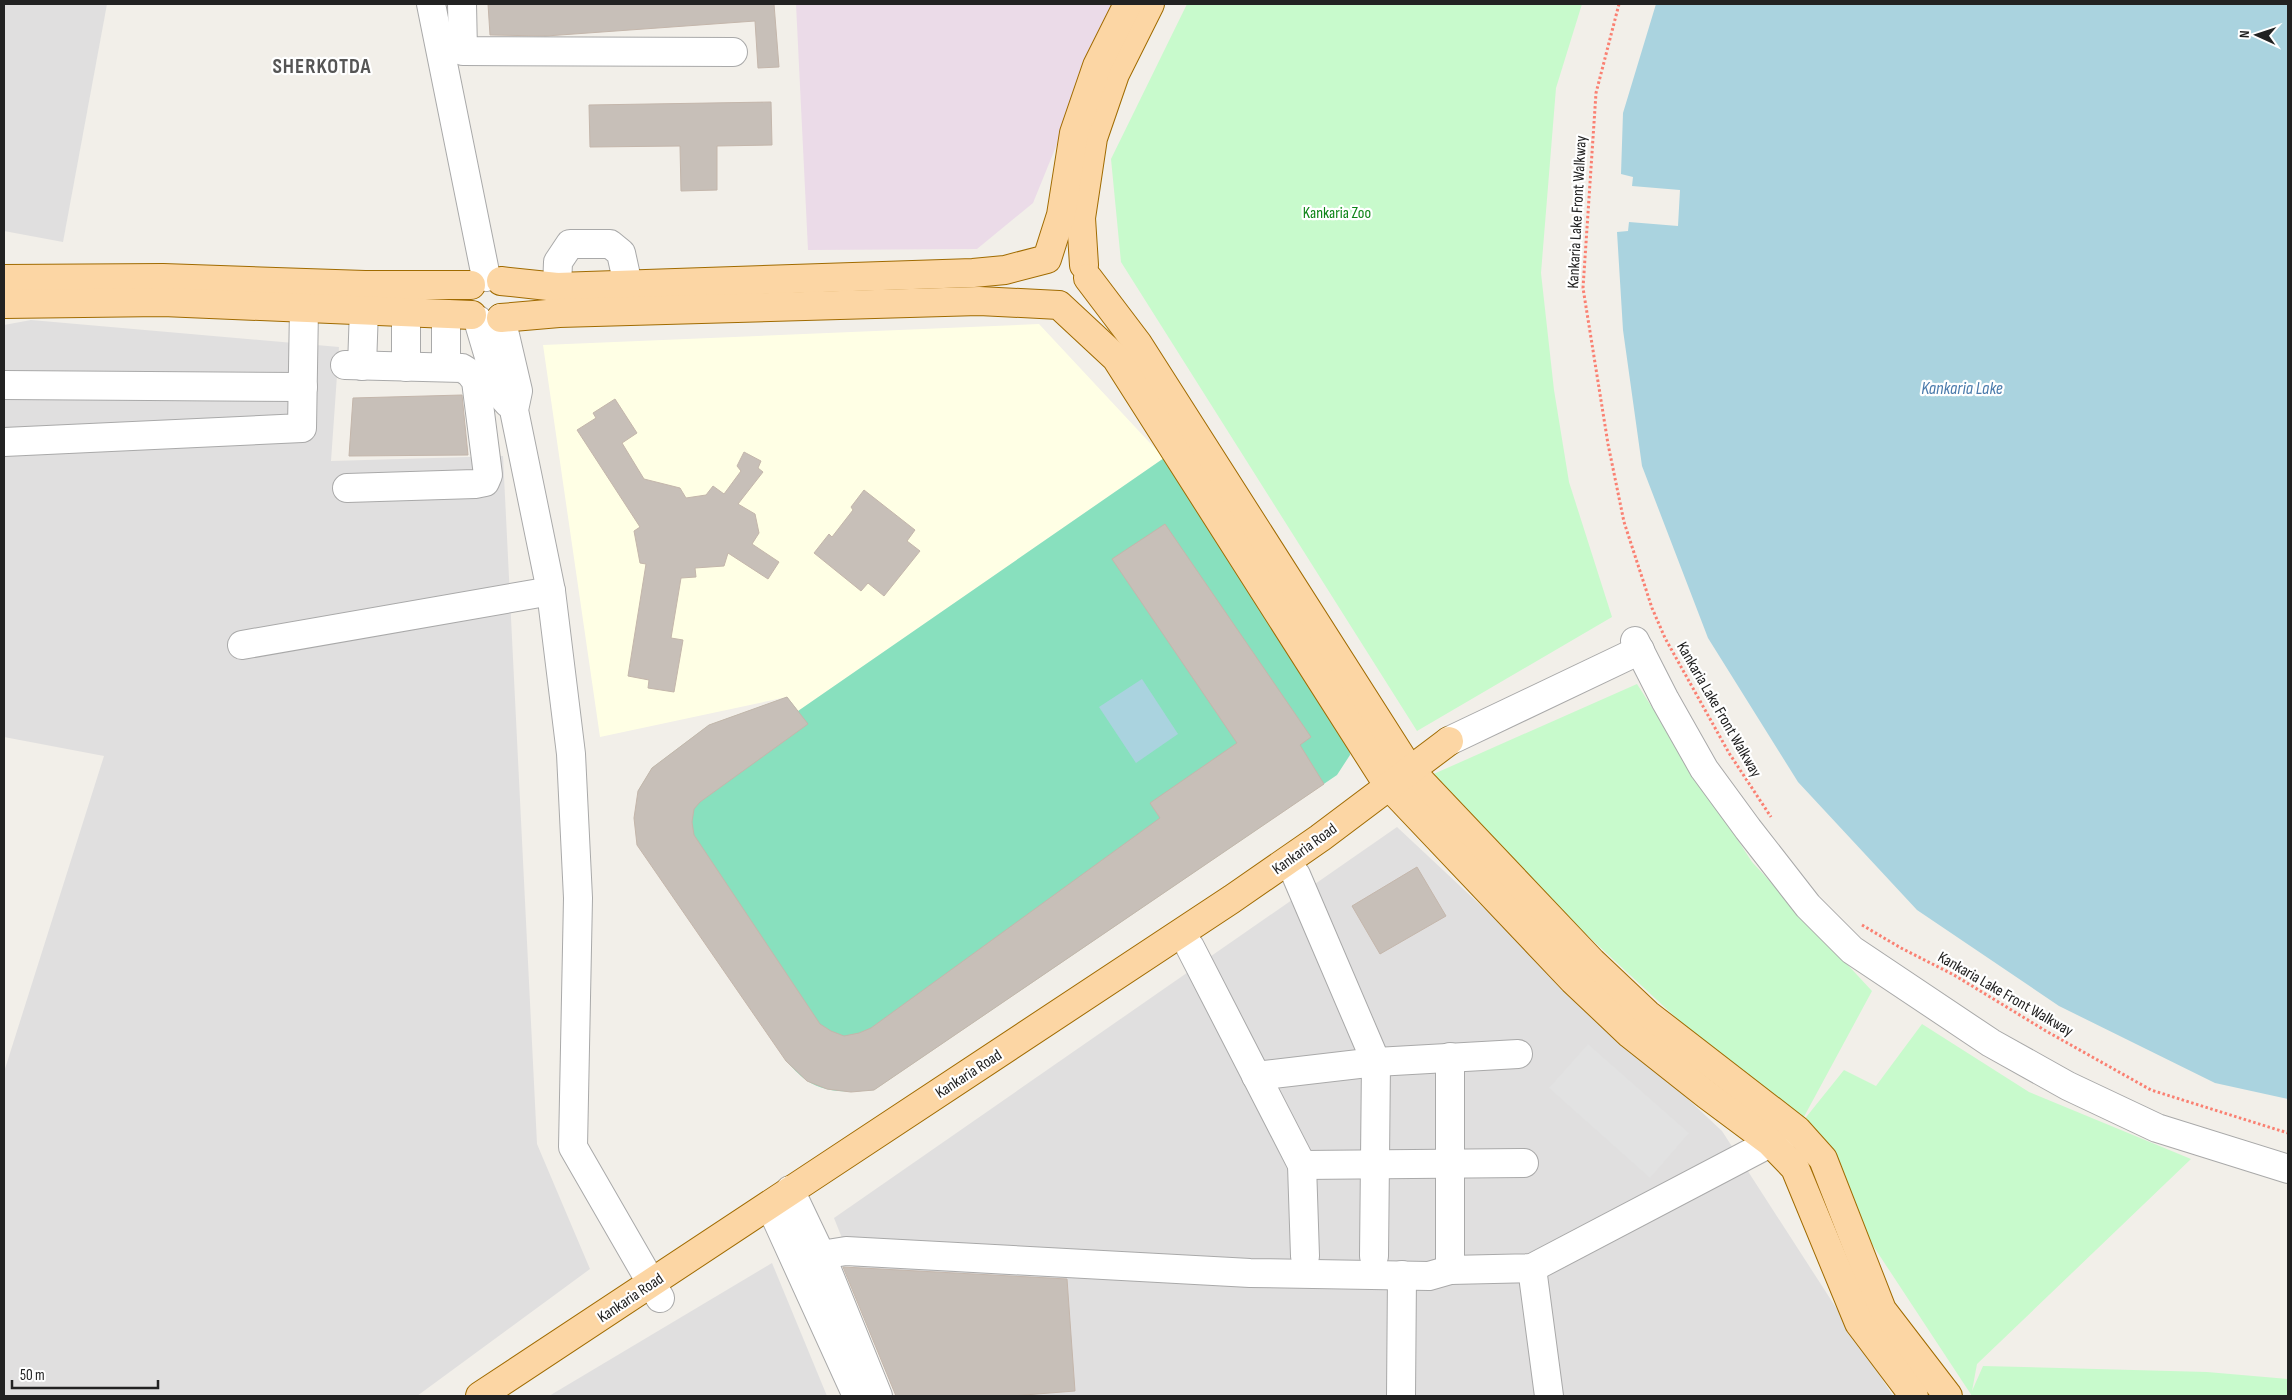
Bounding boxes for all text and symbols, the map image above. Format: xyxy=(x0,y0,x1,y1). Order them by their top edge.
north arrow xyxy=(2232,10,2282,60)
text: N xyxy=(2236,30,2253,39)
district label: SHERKOTDA xyxy=(272,54,372,79)
street label: Kankaria Lake Front Walkway xyxy=(1564,135,1591,289)
park label: Kankaria Zoo xyxy=(1303,204,1371,223)
water label: Kankaria Lake xyxy=(1921,378,2003,399)
street label: Kankaria Lake Front Walkway xyxy=(1672,639,1765,781)
street label: Kankaria Road xyxy=(1269,819,1341,879)
street label: Kankaria Lake Front Walkway xyxy=(1934,948,2076,1041)
street label: Kankaria Road xyxy=(932,1046,1006,1103)
street label: Kankaria Road xyxy=(594,1269,667,1327)
scale bar xyxy=(12,1358,159,1390)
text: 50 m xyxy=(20,1366,45,1385)

